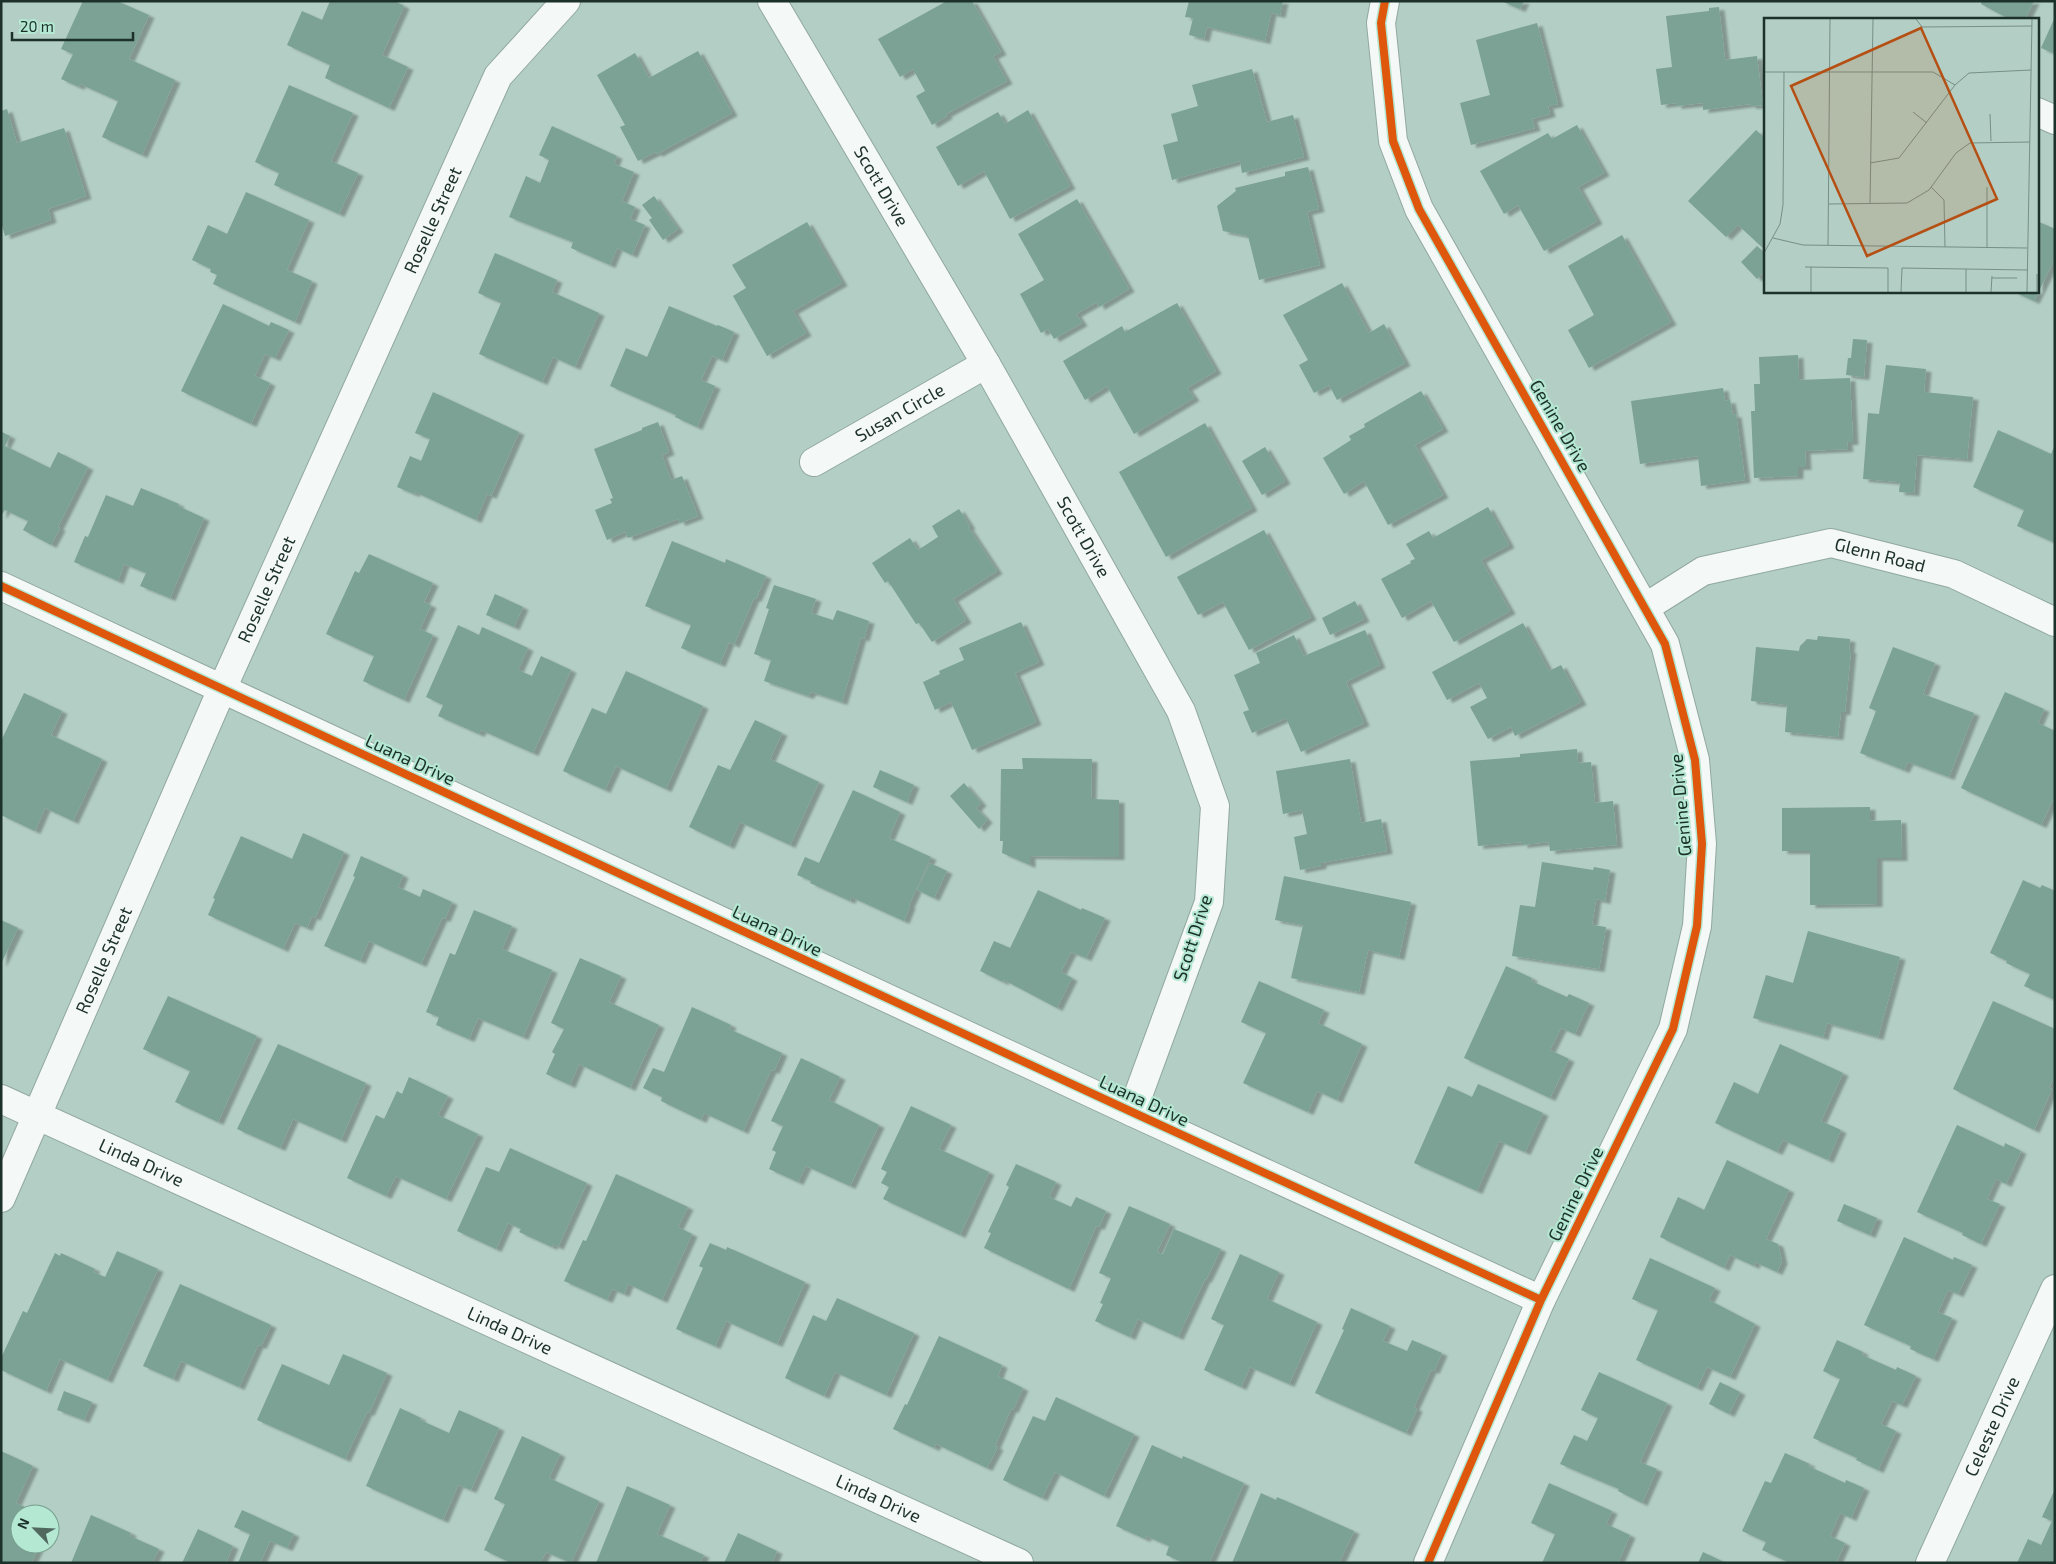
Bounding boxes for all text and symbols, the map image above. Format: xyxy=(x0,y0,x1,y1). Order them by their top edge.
scale bar xyxy=(12,10,134,42)
text: 20 m xyxy=(20,17,54,35)
inset map xyxy=(1764,18,2038,292)
street label: Scott Drive xyxy=(850,142,914,230)
street label: Roselle Street xyxy=(399,163,466,277)
street label: Genine Drive xyxy=(1526,376,1596,475)
street label: Susan Circle xyxy=(851,378,948,446)
street label: Scott Drive xyxy=(1053,492,1116,581)
street label: Roselle Street xyxy=(232,532,299,646)
street label: Glenn Road xyxy=(1833,532,1928,576)
street label: Luana Drive xyxy=(362,729,459,789)
street label: Genine Drive xyxy=(1665,753,1695,857)
street label: Scott Drive xyxy=(1168,892,1216,984)
street label: Luana Drive xyxy=(729,900,826,960)
street label: Roselle Street xyxy=(70,903,136,1017)
street label: Luana Drive xyxy=(1096,1070,1193,1130)
street label: Linda Drive xyxy=(95,1133,188,1191)
street label: Genine Drive xyxy=(1543,1143,1608,1245)
street label: Linda Drive xyxy=(464,1301,556,1359)
street label: Celeste Drive xyxy=(1959,1373,2024,1480)
street label: Linda Drive xyxy=(833,1469,925,1527)
north arrow xyxy=(10,1504,60,1554)
text: N xyxy=(13,1515,32,1532)

